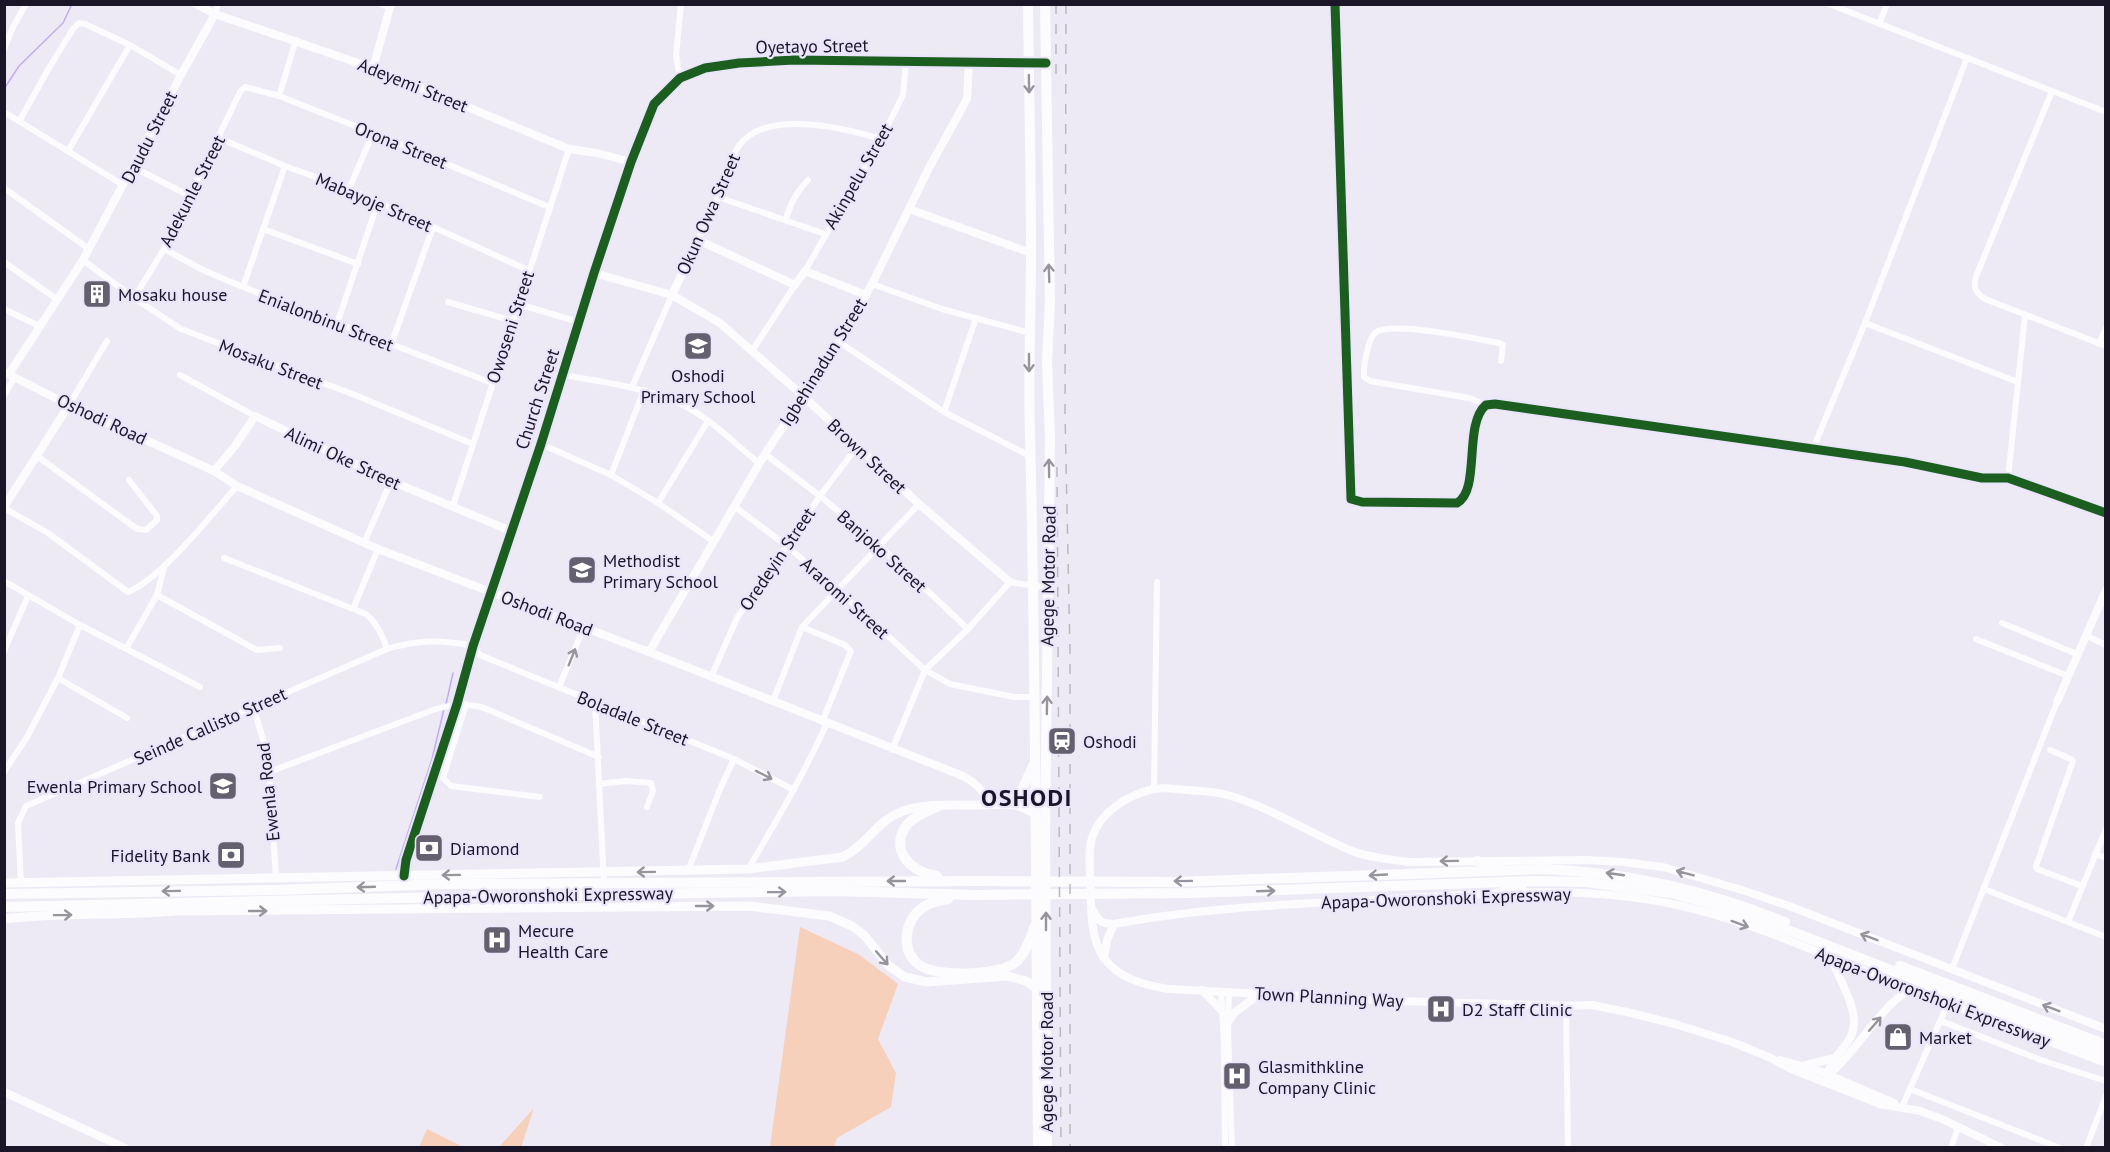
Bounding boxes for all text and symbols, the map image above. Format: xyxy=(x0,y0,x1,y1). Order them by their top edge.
street label: Oyetayo Street xyxy=(755,34,869,58)
street label: Adeyemi Street xyxy=(355,53,471,117)
one-way arrow xyxy=(1023,73,1035,93)
street label: Daudu Street xyxy=(116,87,182,187)
street label: Orona Street xyxy=(351,116,451,174)
street label: Akinpelu Street xyxy=(818,119,898,233)
street label: Adekunle Street xyxy=(154,131,230,251)
street label: Okun Owa Street xyxy=(671,150,745,278)
street label: Mabayoje Street xyxy=(312,167,436,237)
one-way arrow xyxy=(1043,264,1054,284)
street label: Owoseni Street xyxy=(481,268,539,386)
building icon: Mosaku house xyxy=(81,278,113,310)
place label: Mosaku house xyxy=(118,283,227,306)
street label: Enialonbinu Street xyxy=(255,284,397,356)
street label: Igbehinadun Street xyxy=(774,293,872,431)
school or university icon: Oshodi Primary School xyxy=(682,330,714,362)
street label: Mosaku Street xyxy=(216,334,326,394)
street label: Church Street xyxy=(510,346,564,452)
one-way arrow xyxy=(1023,352,1035,372)
place label: Oshodi Primary School xyxy=(641,364,756,408)
street label: Oshodi Road xyxy=(53,388,151,450)
street label: Brown Street xyxy=(823,414,911,498)
street label: Alimi Oke Street xyxy=(281,421,405,495)
one-way arrow xyxy=(1044,459,1055,479)
street label: Oredeyin Street xyxy=(734,503,820,615)
street label: Banjoko Street xyxy=(832,505,932,597)
street label: Agege Motor Road xyxy=(1035,505,1061,647)
place label: Methodist Primary School xyxy=(603,549,718,593)
street label: Araromi Street xyxy=(796,552,894,644)
school or university icon: Methodist Primary School xyxy=(566,554,598,586)
street label: Oshodi Road xyxy=(498,585,596,641)
one-way arrow xyxy=(567,649,578,667)
street label: Seinde Callisto Street xyxy=(130,682,290,770)
street label: Boladale Street xyxy=(574,685,692,751)
one-way arrow xyxy=(1041,696,1053,716)
station icon: Oshodi xyxy=(1046,725,1078,757)
place label: Oshodi xyxy=(1083,730,1137,753)
street label: Ewenla Road xyxy=(251,742,285,842)
one-way arrow xyxy=(755,769,772,781)
school or university icon: Ewenla Primary School xyxy=(207,770,239,802)
place label: Ewenla Primary School xyxy=(27,775,203,798)
district label: OSHODI xyxy=(981,782,1073,813)
bank icon: Diamond xyxy=(413,832,445,864)
place label: Diamond xyxy=(450,837,519,860)
bank icon: Fidelity Bank xyxy=(215,839,247,871)
place label: Fidelity Bank xyxy=(110,844,210,867)
one-way arrow xyxy=(1440,855,1460,867)
one-way arrow xyxy=(637,866,657,877)
one-way arrow xyxy=(1676,867,1695,879)
one-way arrow xyxy=(442,869,462,881)
one-way arrow xyxy=(1369,869,1389,880)
one-way arrow xyxy=(1605,869,1625,880)
one-way arrow xyxy=(887,875,907,887)
one-way arrow xyxy=(1174,876,1194,887)
one-way arrow xyxy=(356,881,376,892)
street label: Apapa-Oworonshoki Expressway xyxy=(423,881,674,909)
street label: Apapa-Oworonshoki Expressway xyxy=(1321,882,1572,914)
one-way arrow xyxy=(1255,885,1275,896)
one-way arrow xyxy=(161,886,181,897)
one-way arrow xyxy=(766,886,786,898)
one-way arrow xyxy=(694,900,714,912)
one-way arrow xyxy=(247,905,267,917)
one-way arrow xyxy=(52,909,72,921)
one-way arrow xyxy=(1040,912,1052,932)
place label: Mecure Health Care xyxy=(518,919,608,963)
one-way arrow xyxy=(1730,919,1749,930)
hospital icon: Mecure Health Care xyxy=(481,924,513,956)
one-way arrow xyxy=(1860,931,1879,942)
street label: Apapa-Oworonshoki Expressway xyxy=(1812,941,2054,1053)
one-way arrow xyxy=(876,950,889,966)
street label: Town Planning Way xyxy=(1254,982,1405,1012)
street label: Agege Motor Road xyxy=(1035,992,1058,1133)
hospital icon: D2 Staff Clinic xyxy=(1425,993,1457,1025)
place label: D2 Staff Clinic xyxy=(1462,998,1572,1021)
one-way arrow xyxy=(2042,1002,2061,1013)
one-way arrow xyxy=(1868,1016,1882,1031)
shop icon: Market xyxy=(1882,1021,1914,1053)
place label: Market xyxy=(1919,1026,1972,1049)
place label: Glasmithkline Company Clinic xyxy=(1258,1055,1376,1099)
hospital icon: Glasmithkline Company Clinic xyxy=(1221,1060,1253,1092)

